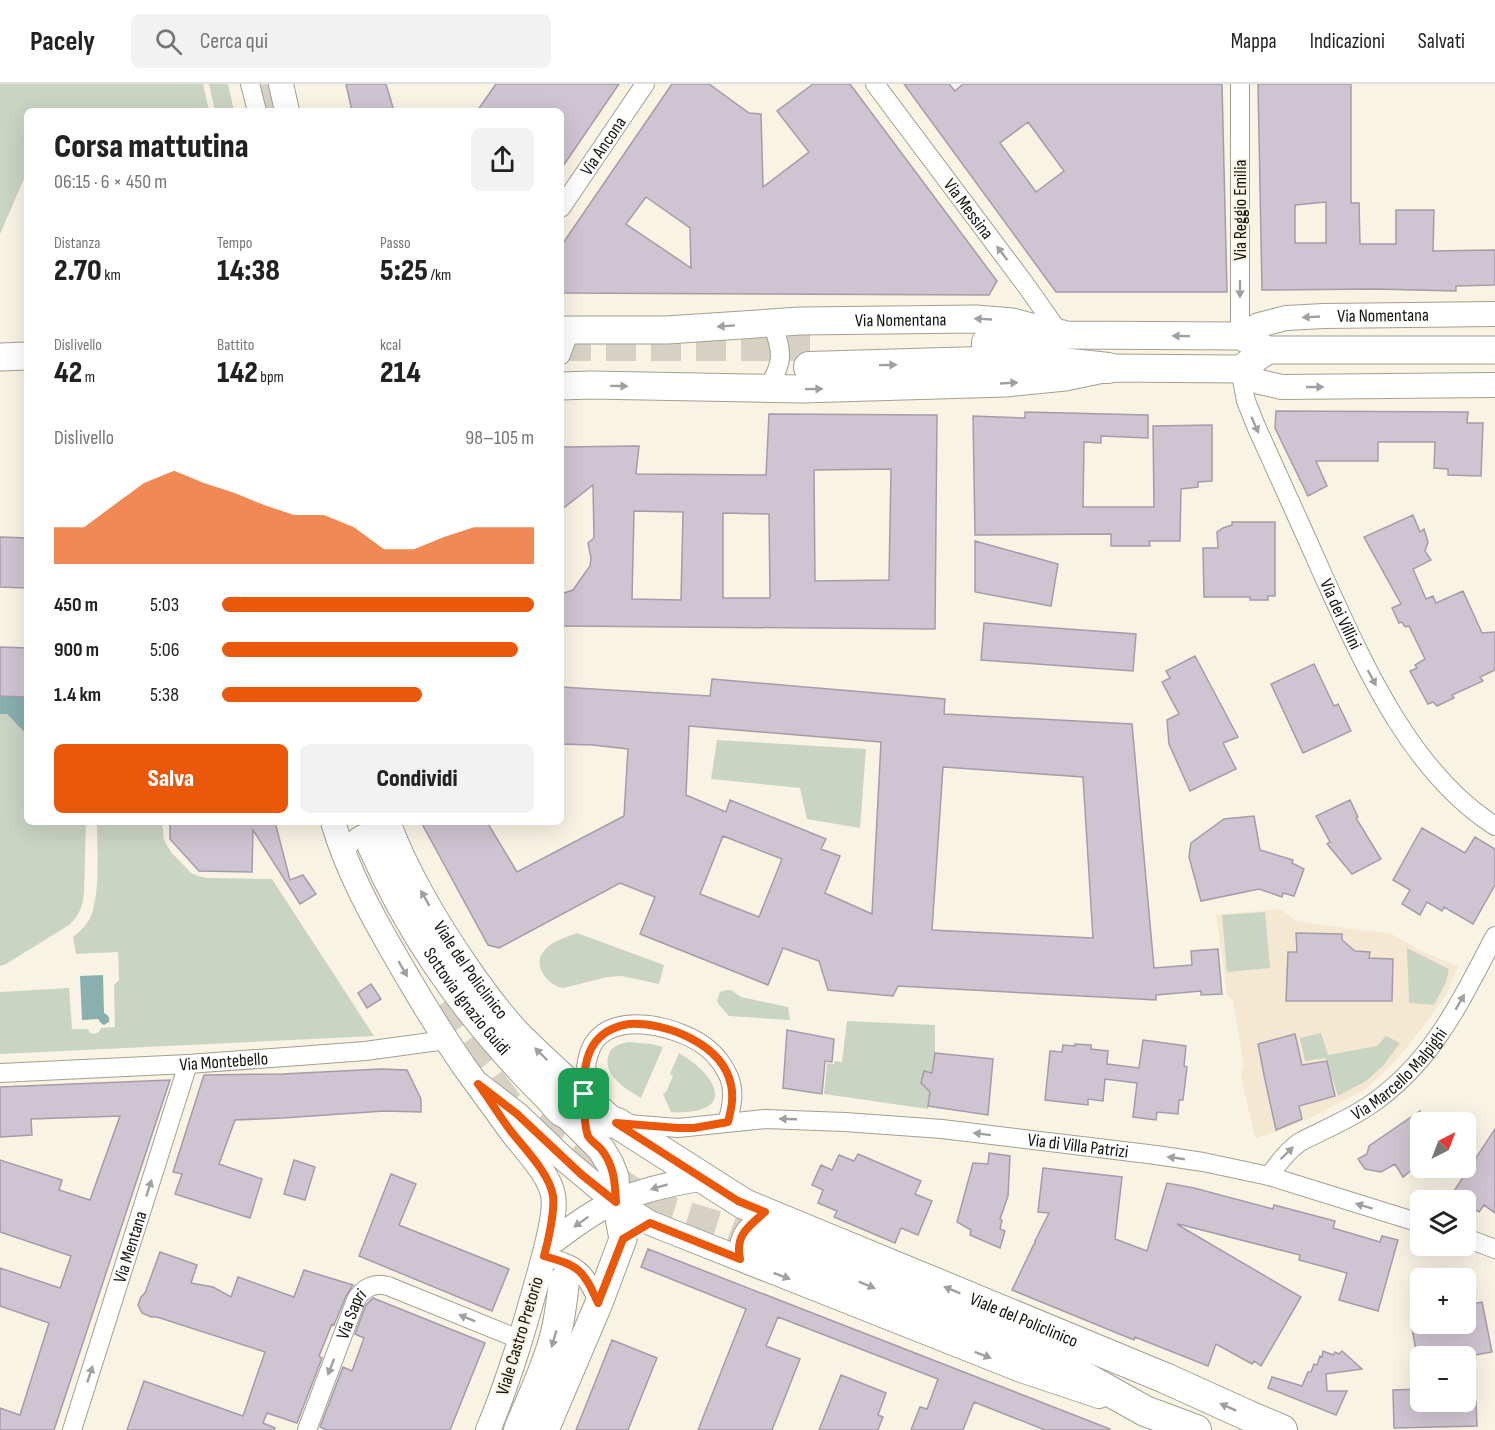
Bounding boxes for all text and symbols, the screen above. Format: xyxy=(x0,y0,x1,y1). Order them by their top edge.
search box xyxy=(131,14,551,68)
text: Pacely xyxy=(30,25,95,58)
icon: search xyxy=(152,25,185,58)
text: Cerca qui xyxy=(200,28,268,55)
text: Mappa xyxy=(1231,29,1277,54)
text: Indicazioni xyxy=(1310,29,1385,54)
text: Salvati xyxy=(1418,29,1465,54)
street label: Via Ancona xyxy=(576,113,630,179)
text: Corsa mattutina xyxy=(54,127,249,167)
button: share xyxy=(471,128,534,191)
street label: Via Reggio Emilia xyxy=(1230,159,1251,260)
text: 06:15 · 6 × 450 m xyxy=(54,170,167,194)
street label: Via Messina xyxy=(939,175,998,243)
text: Distanza xyxy=(54,234,100,253)
text: Tempo xyxy=(217,234,252,253)
text: Passo xyxy=(380,234,411,253)
one-way arrow xyxy=(996,246,1008,262)
text: 2.70 xyxy=(54,253,102,289)
text: 14:38 xyxy=(217,253,280,289)
text: 5:25 xyxy=(380,253,428,289)
text: km xyxy=(102,266,121,285)
text: /km xyxy=(428,266,451,285)
one-way arrow xyxy=(1235,280,1245,299)
street label: Via Nomentana xyxy=(1337,304,1429,326)
street label: Via Nomentana xyxy=(855,309,947,331)
one-way arrow xyxy=(1301,312,1320,321)
one-way arrow xyxy=(974,315,993,324)
one-way arrow xyxy=(716,322,735,331)
one-way arrow xyxy=(1172,331,1191,341)
text: Dislivello xyxy=(54,336,102,355)
text: Battito xyxy=(217,336,254,355)
text: kcal xyxy=(380,336,401,355)
text: 42 xyxy=(54,355,82,391)
text: 142 xyxy=(217,355,258,391)
text: 214 xyxy=(380,355,421,391)
one-way arrow xyxy=(879,360,898,370)
text: m xyxy=(82,368,95,387)
text: bpm xyxy=(258,368,284,387)
one-way arrow xyxy=(1000,378,1019,387)
one-way arrow xyxy=(610,381,629,391)
one-way arrow xyxy=(1306,382,1325,392)
one-way arrow xyxy=(805,384,824,394)
one-way arrow xyxy=(1251,416,1261,434)
text: Dislivello xyxy=(54,426,114,450)
text: 98–105 m xyxy=(465,426,534,450)
street label: Via dei Villini xyxy=(1316,576,1366,653)
text: 450 m xyxy=(54,593,98,617)
text: 5:03 xyxy=(150,593,179,617)
text: 900 m xyxy=(54,638,99,662)
text: 5:06 xyxy=(150,638,179,662)
one-way arrow xyxy=(1367,670,1377,687)
text: 1.4 km xyxy=(54,683,101,707)
text: 5:38 xyxy=(150,683,179,707)
button: Salva xyxy=(54,744,288,813)
button: Condividi xyxy=(300,744,534,813)
one-way arrow xyxy=(420,890,430,907)
street label: Viale del Policlinico xyxy=(429,917,513,1023)
street label: Sottovia Ignazio Guidi xyxy=(419,943,515,1059)
one-way arrow xyxy=(398,961,408,978)
one-way arrow xyxy=(1455,994,1466,1010)
street label: Via Marcello Malpighi xyxy=(1348,1024,1451,1125)
street label: Via Montebello xyxy=(179,1048,269,1075)
one-way arrow xyxy=(534,1048,549,1061)
pin xyxy=(558,1068,609,1119)
icon: arrive xyxy=(567,1077,600,1110)
north arrow xyxy=(1410,1112,1476,1178)
map controls xyxy=(1410,1112,1476,1412)
one-way arrow xyxy=(778,1114,797,1124)
one-way arrow xyxy=(973,1129,992,1138)
street label: Via di Villa Patrizi xyxy=(1027,1129,1130,1162)
one-way arrow xyxy=(1279,1147,1293,1161)
one-way arrow xyxy=(1166,1154,1185,1163)
one-way arrow xyxy=(145,1179,154,1197)
one-way arrow xyxy=(650,1183,668,1192)
button: layers xyxy=(1410,1190,1476,1256)
one-way arrow xyxy=(1355,1201,1373,1210)
street label: Via Mentana xyxy=(109,1208,151,1285)
one-way arrow xyxy=(573,1216,589,1228)
button: + xyxy=(1410,1268,1476,1334)
one-way arrow xyxy=(773,1272,791,1281)
street label: Viale Castro Pretorio xyxy=(492,1274,548,1398)
one-way arrow xyxy=(858,1280,876,1290)
street label: Via Sapri xyxy=(332,1284,370,1342)
one-way arrow xyxy=(943,1285,961,1294)
street label: Viale del Policlinico xyxy=(967,1288,1081,1351)
one-way arrow xyxy=(457,1313,475,1323)
one-way arrow xyxy=(549,1330,558,1348)
button: − xyxy=(1410,1346,1476,1412)
one-way arrow xyxy=(974,1351,992,1360)
one-way arrow xyxy=(326,1358,335,1376)
one-way arrow xyxy=(85,1365,95,1383)
one-way arrow xyxy=(1220,1403,1237,1412)

